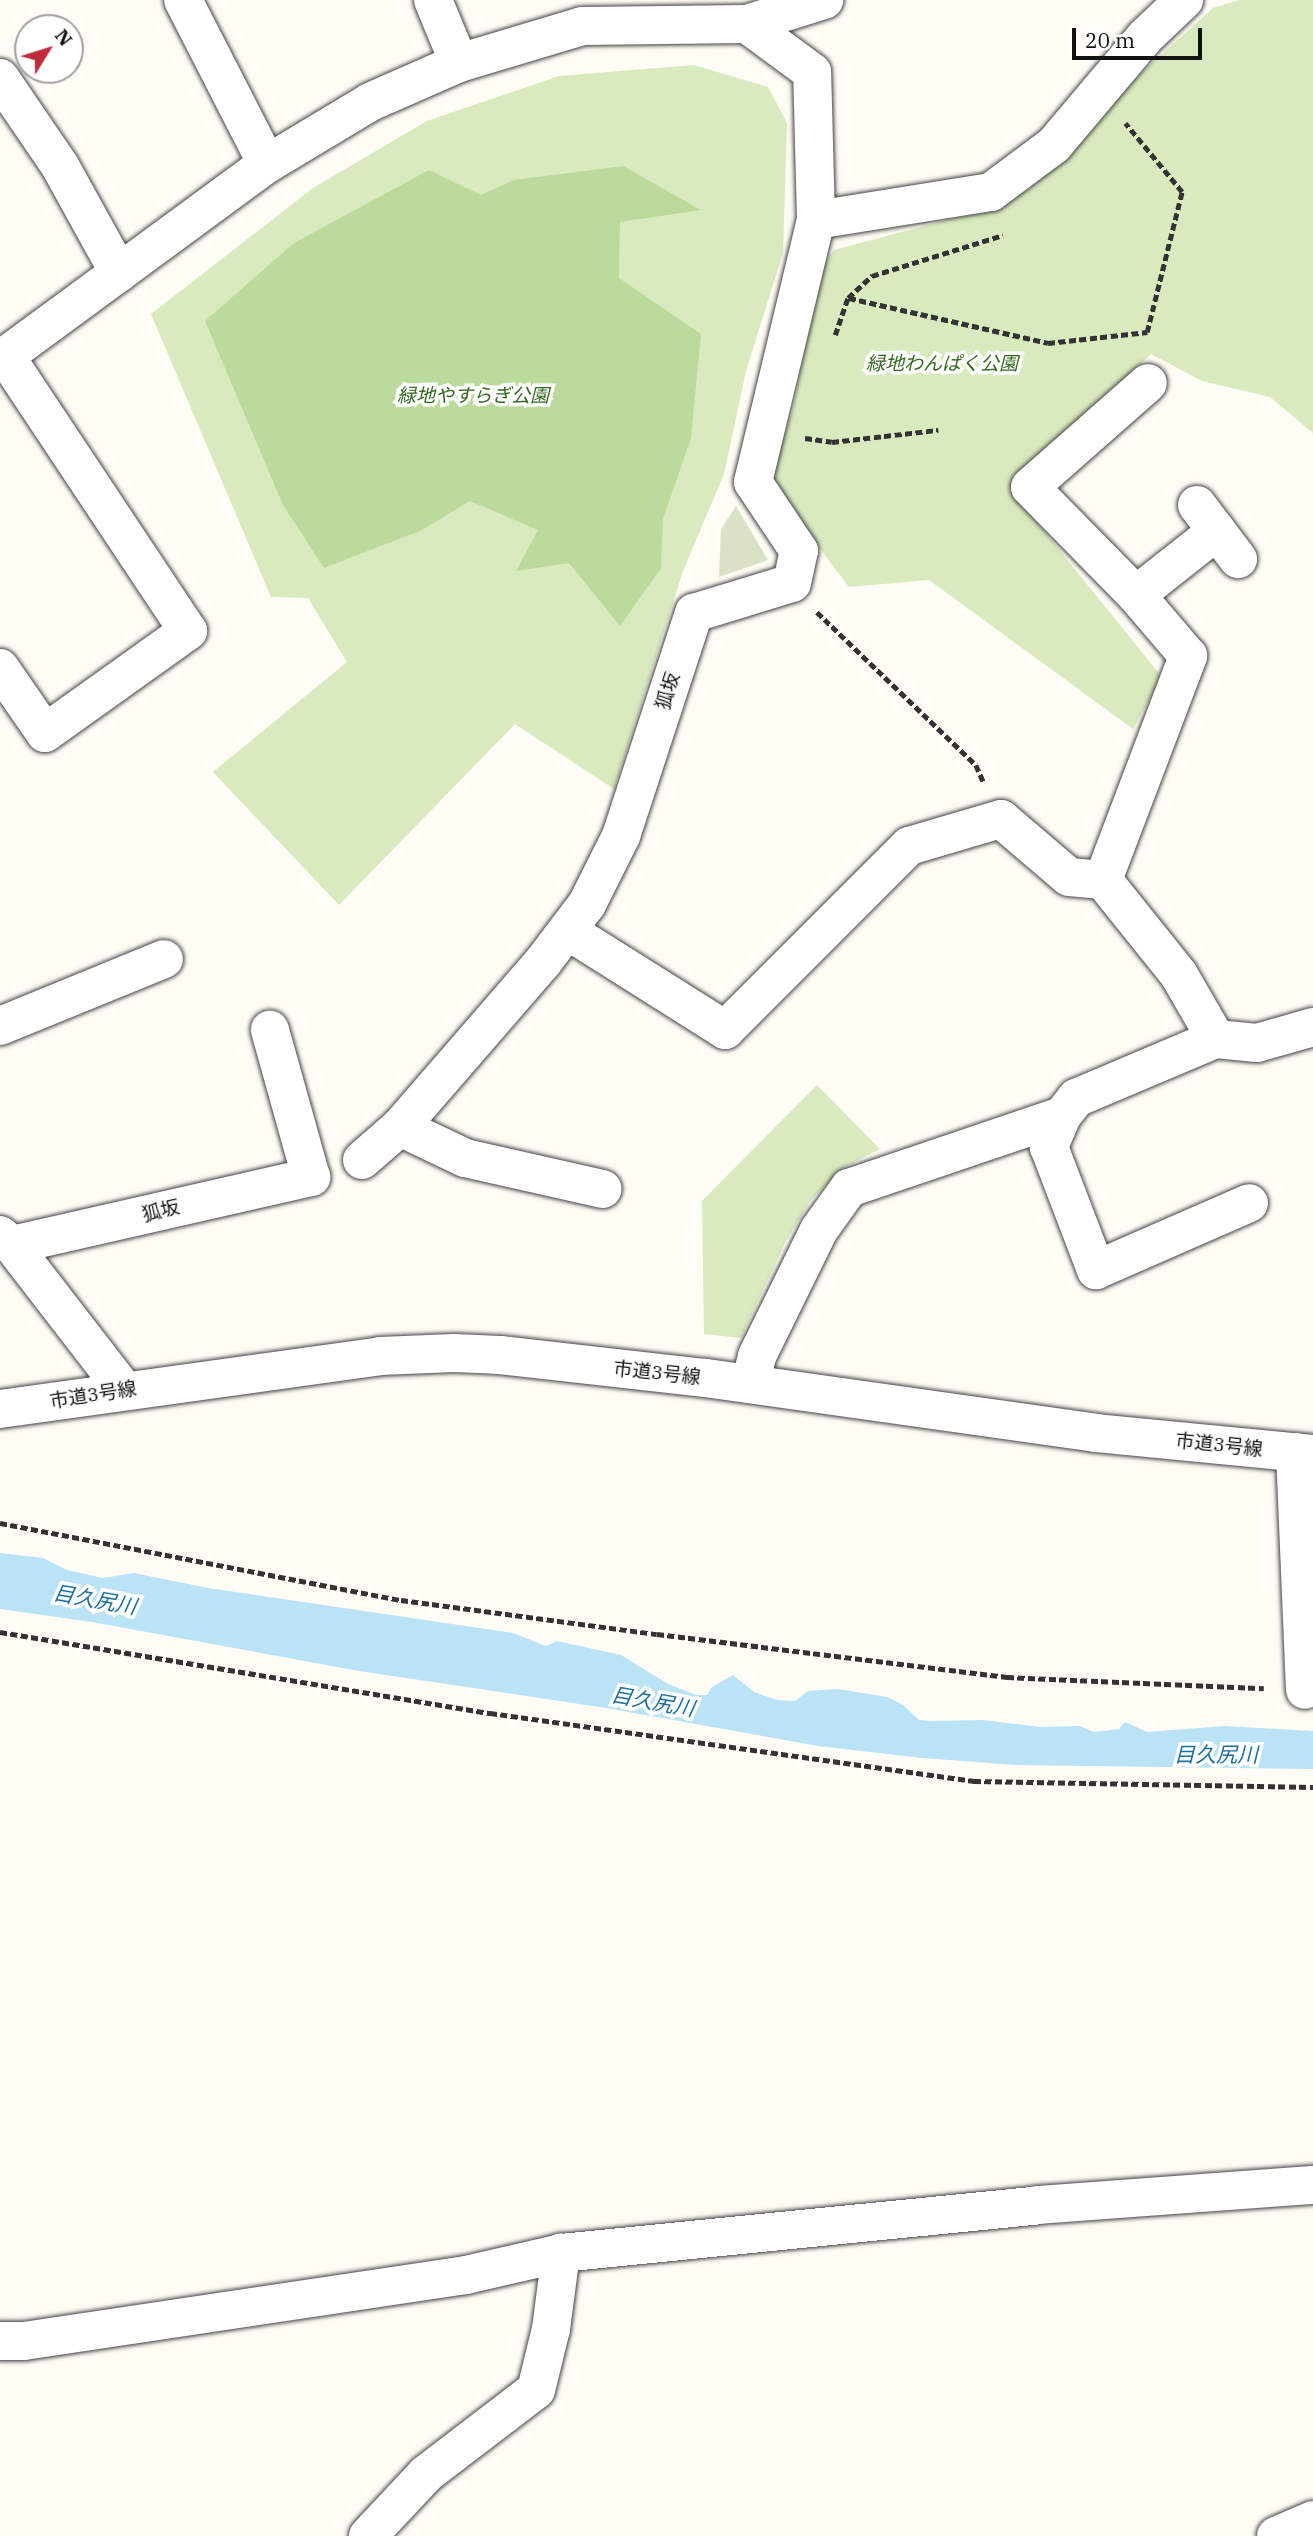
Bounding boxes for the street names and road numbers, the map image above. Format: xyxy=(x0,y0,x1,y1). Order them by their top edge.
street label: 狐坂 xyxy=(651,669,685,713)
street label: 狐坂 xyxy=(140,1196,182,1226)
street label: 市道3号線 xyxy=(612,1357,702,1389)
street label: 市道3号線 xyxy=(48,1377,138,1413)
street label: 市道3号線 xyxy=(1174,1429,1264,1461)

